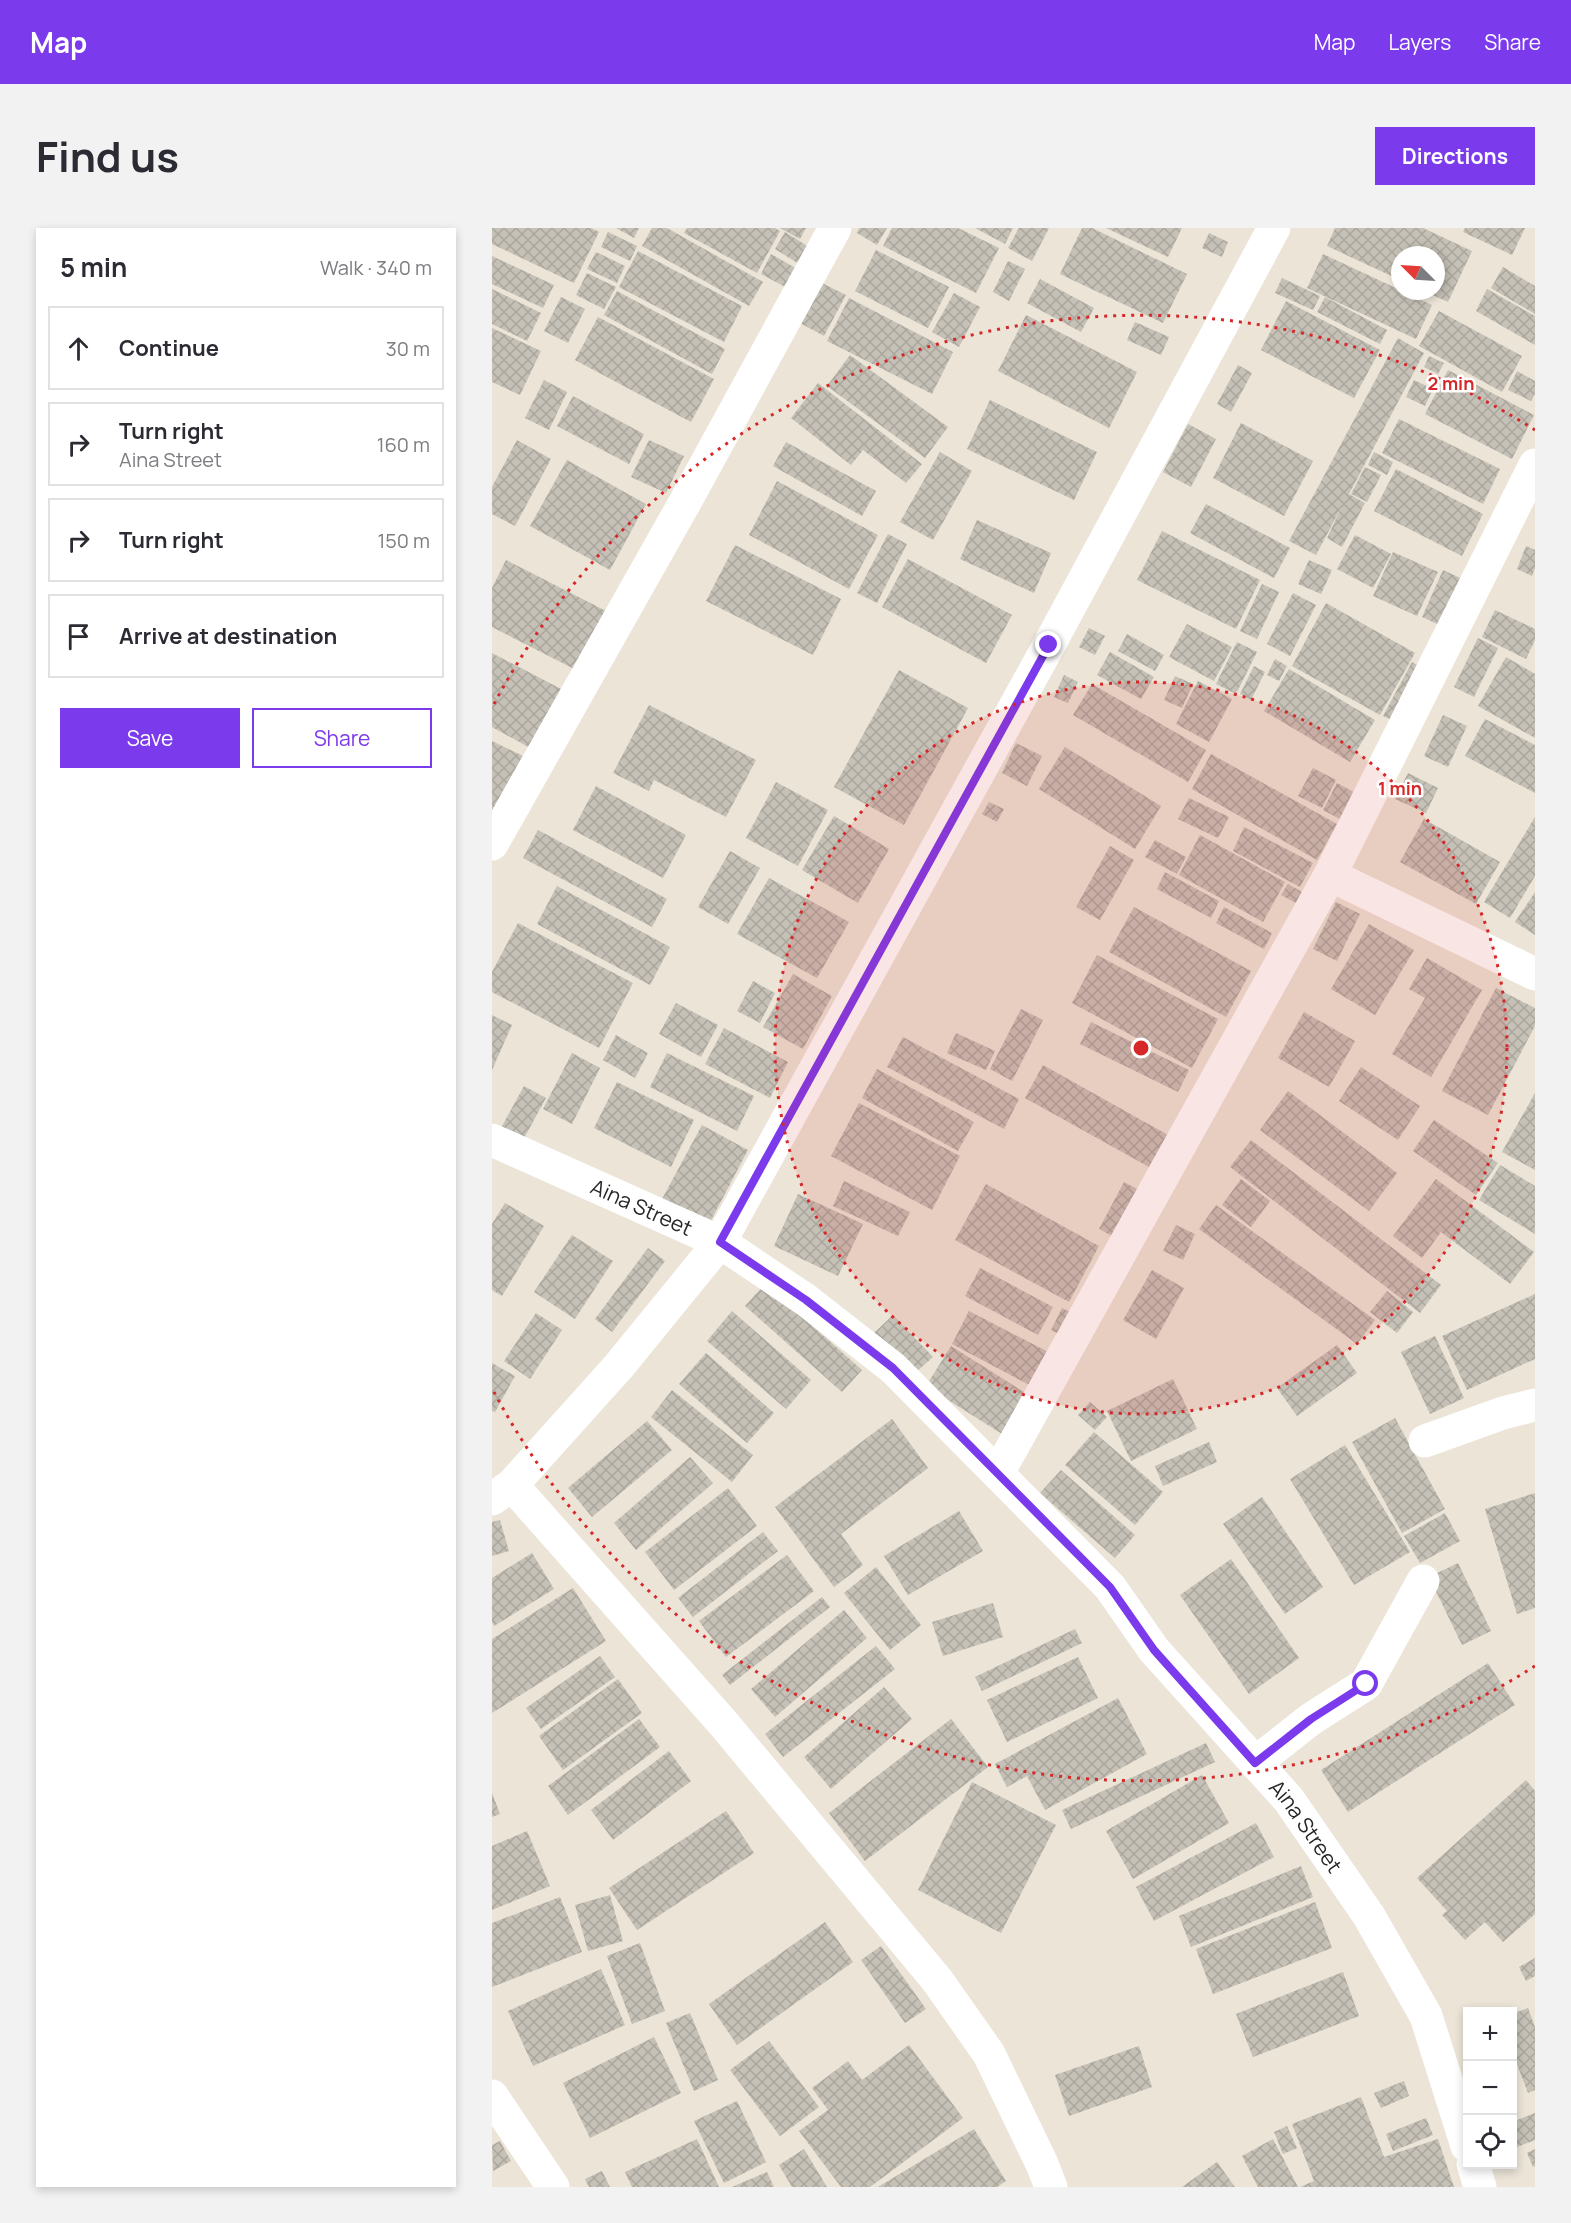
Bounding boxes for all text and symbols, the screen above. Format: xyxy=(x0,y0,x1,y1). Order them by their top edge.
text: Map xyxy=(30,23,87,61)
text: Map xyxy=(1314,28,1355,56)
text: Layers xyxy=(1388,28,1451,56)
text: Share xyxy=(1484,28,1541,56)
text: Find us xyxy=(36,127,179,185)
button: Directions xyxy=(1375,127,1535,185)
north arrow xyxy=(1391,246,1445,300)
text: 5 min xyxy=(60,249,127,285)
text: Walk · 340 m xyxy=(320,254,432,281)
icon: ahead xyxy=(62,332,95,365)
text: Continue xyxy=(119,333,219,363)
text: 30 m xyxy=(386,335,430,362)
text: 2 min xyxy=(1428,371,1474,395)
text: Turn right xyxy=(119,416,224,446)
icon: right xyxy=(62,428,95,461)
text: 160 m xyxy=(377,431,430,458)
text: Aina Street xyxy=(119,446,222,473)
icon: right xyxy=(62,524,95,557)
text: Turn right xyxy=(119,525,224,555)
text: 150 m xyxy=(377,527,430,554)
icon: arrive xyxy=(62,620,95,653)
text: Arrive at destination xyxy=(119,621,337,651)
route end xyxy=(1035,631,1061,657)
button: Save xyxy=(60,708,240,768)
button: Share xyxy=(252,708,432,768)
text: 1 min xyxy=(1378,776,1422,800)
centre of rings xyxy=(1131,1038,1151,1058)
street label: Aina Street xyxy=(587,1172,697,1242)
route start xyxy=(1352,1670,1378,1696)
street label: Aina Street xyxy=(1263,1774,1349,1878)
map controls xyxy=(1463,2007,1517,2169)
button: + xyxy=(1463,2007,1517,2061)
button: − xyxy=(1463,2061,1517,2115)
button: locate xyxy=(1463,2115,1517,2169)

